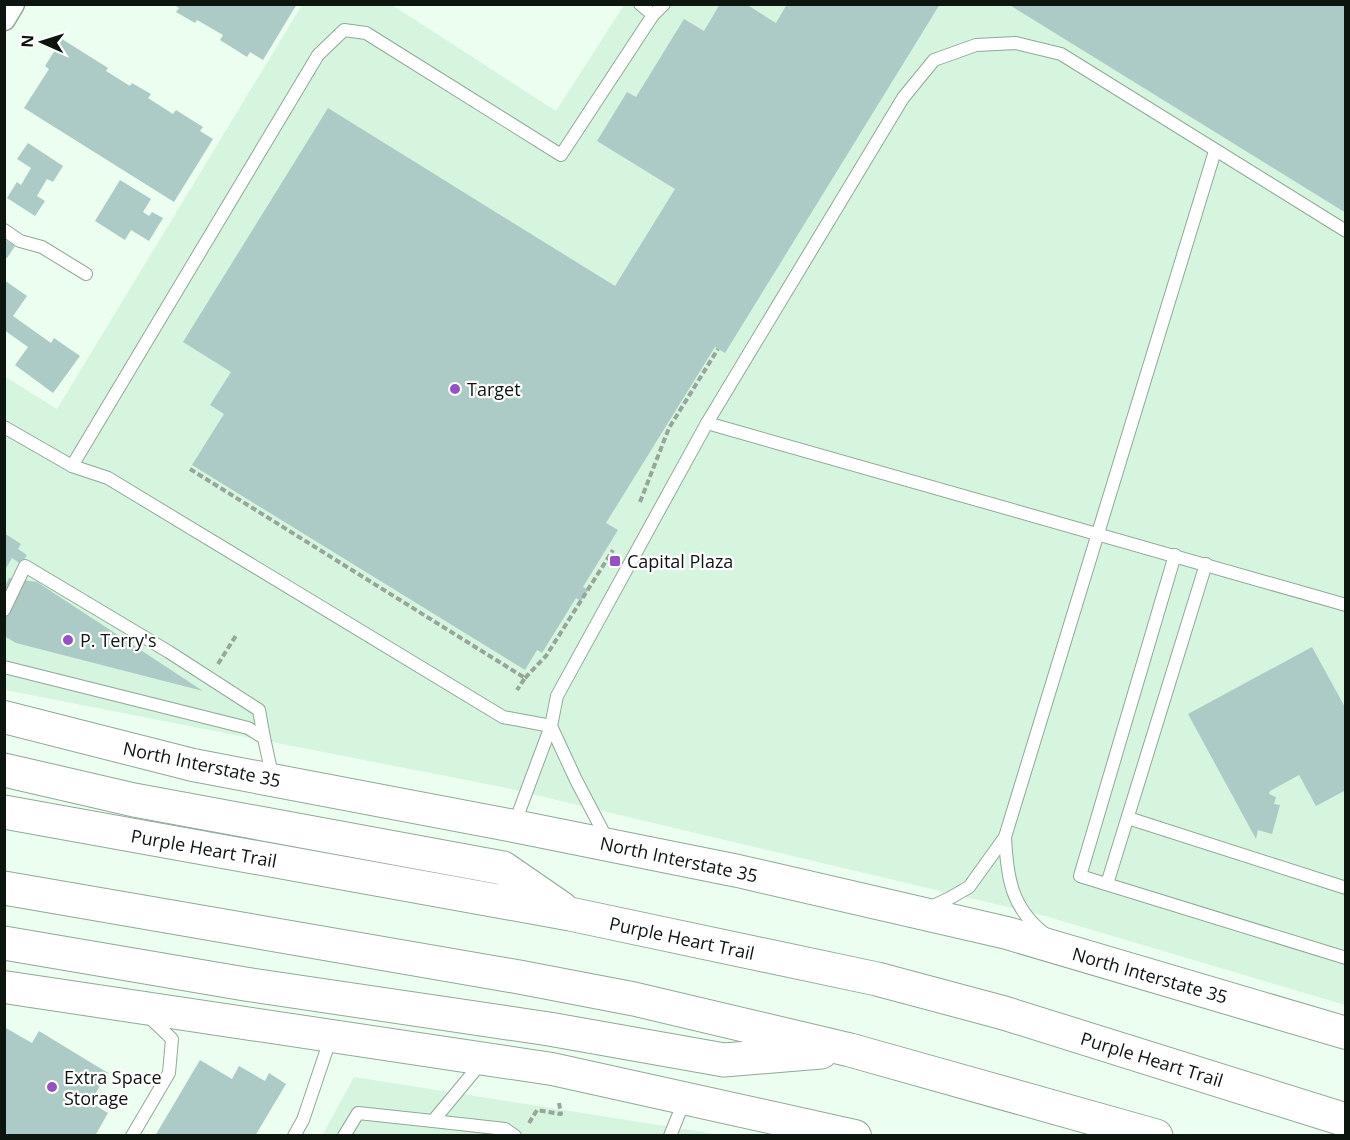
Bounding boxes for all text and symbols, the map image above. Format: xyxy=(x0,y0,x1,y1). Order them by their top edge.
north arrow xyxy=(12,12,72,72)
text: N xyxy=(16,34,38,48)
place label: Target xyxy=(467,377,521,401)
marker: Target xyxy=(448,382,462,396)
place label: Capital Plaza xyxy=(627,549,733,573)
marker: Capital Plaza xyxy=(608,554,622,568)
place label: P. Terry's xyxy=(80,628,157,652)
marker: P. Terry's xyxy=(61,633,75,647)
street label: North Interstate 35 xyxy=(121,736,283,792)
street label: Purple Heart Trail xyxy=(129,823,279,873)
street label: North Interstate 35 xyxy=(598,831,760,887)
street label: Purple Heart Trail xyxy=(607,911,757,965)
street label: North Interstate 35 xyxy=(1070,941,1230,1009)
street label: Purple Heart Trail xyxy=(1078,1026,1226,1092)
place label: Extra Space Storage xyxy=(64,1065,162,1110)
marker: Extra Space Storage xyxy=(45,1080,59,1094)

